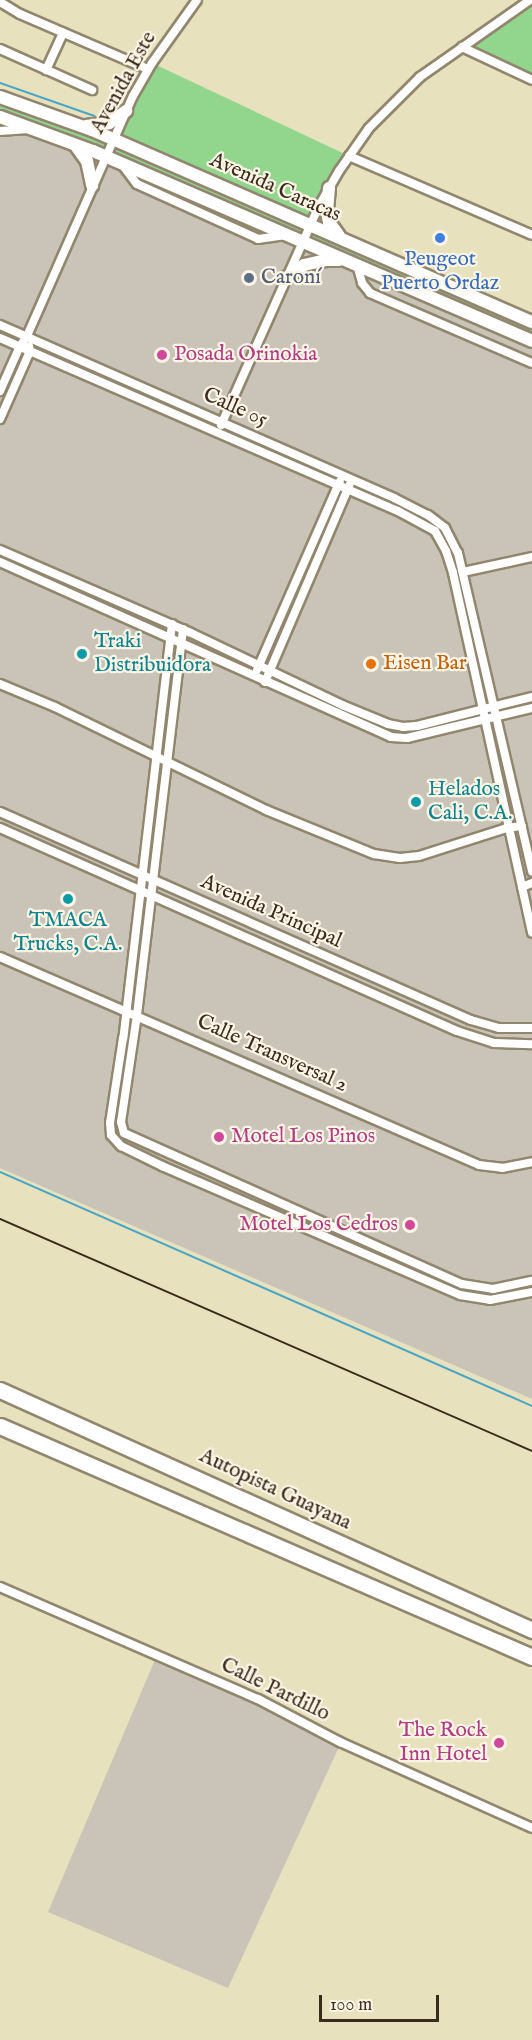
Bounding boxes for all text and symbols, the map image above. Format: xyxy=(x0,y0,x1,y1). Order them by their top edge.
street label: Avenida Este xyxy=(86,27,162,139)
street label: Avenida Caracas xyxy=(206,148,344,228)
marker: Peugeot Puerto Ordaz xyxy=(433,231,447,245)
place label: Peugeot Puerto Ordaz xyxy=(381,247,499,297)
place label: Caroní xyxy=(261,265,321,291)
marker: Caroní xyxy=(242,271,256,285)
place label: Posada Orinokia xyxy=(174,342,317,368)
marker: Posada Orinokia xyxy=(155,348,169,362)
street label: Calle 05 xyxy=(199,383,271,433)
place label: Traki Distribuidora xyxy=(94,629,211,679)
marker: Traki Distribuidora xyxy=(75,647,89,661)
place label: Eisen Bar xyxy=(383,651,467,677)
marker: Eisen Bar xyxy=(364,657,378,671)
place label: Helados Cali, C.A. xyxy=(428,777,513,827)
marker: Helados Cali, C.A. xyxy=(409,795,423,809)
street label: Avenida Principal xyxy=(197,870,345,954)
marker: TMACA Trucks, C.A. xyxy=(61,892,75,906)
place label: TMACA Trucks, C.A. xyxy=(13,908,123,958)
street label: Calle Transversal 2 xyxy=(193,1010,351,1098)
place label: Motel Los Pinos xyxy=(231,1124,375,1150)
marker: Motel Los Pinos xyxy=(212,1130,226,1144)
place label: Motel Los Cedros xyxy=(239,1212,398,1238)
marker: Motel Los Cedros xyxy=(403,1218,417,1232)
street label: Autopista Guayana xyxy=(195,1444,355,1536)
street label: Calle Pardillo xyxy=(216,1653,334,1727)
place label: The Rock Inn Hotel xyxy=(399,1718,487,1768)
marker: The Rock Inn Hotel xyxy=(492,1736,506,1750)
scale bar xyxy=(322,1983,442,2021)
text: 100 m xyxy=(330,1994,372,2017)

